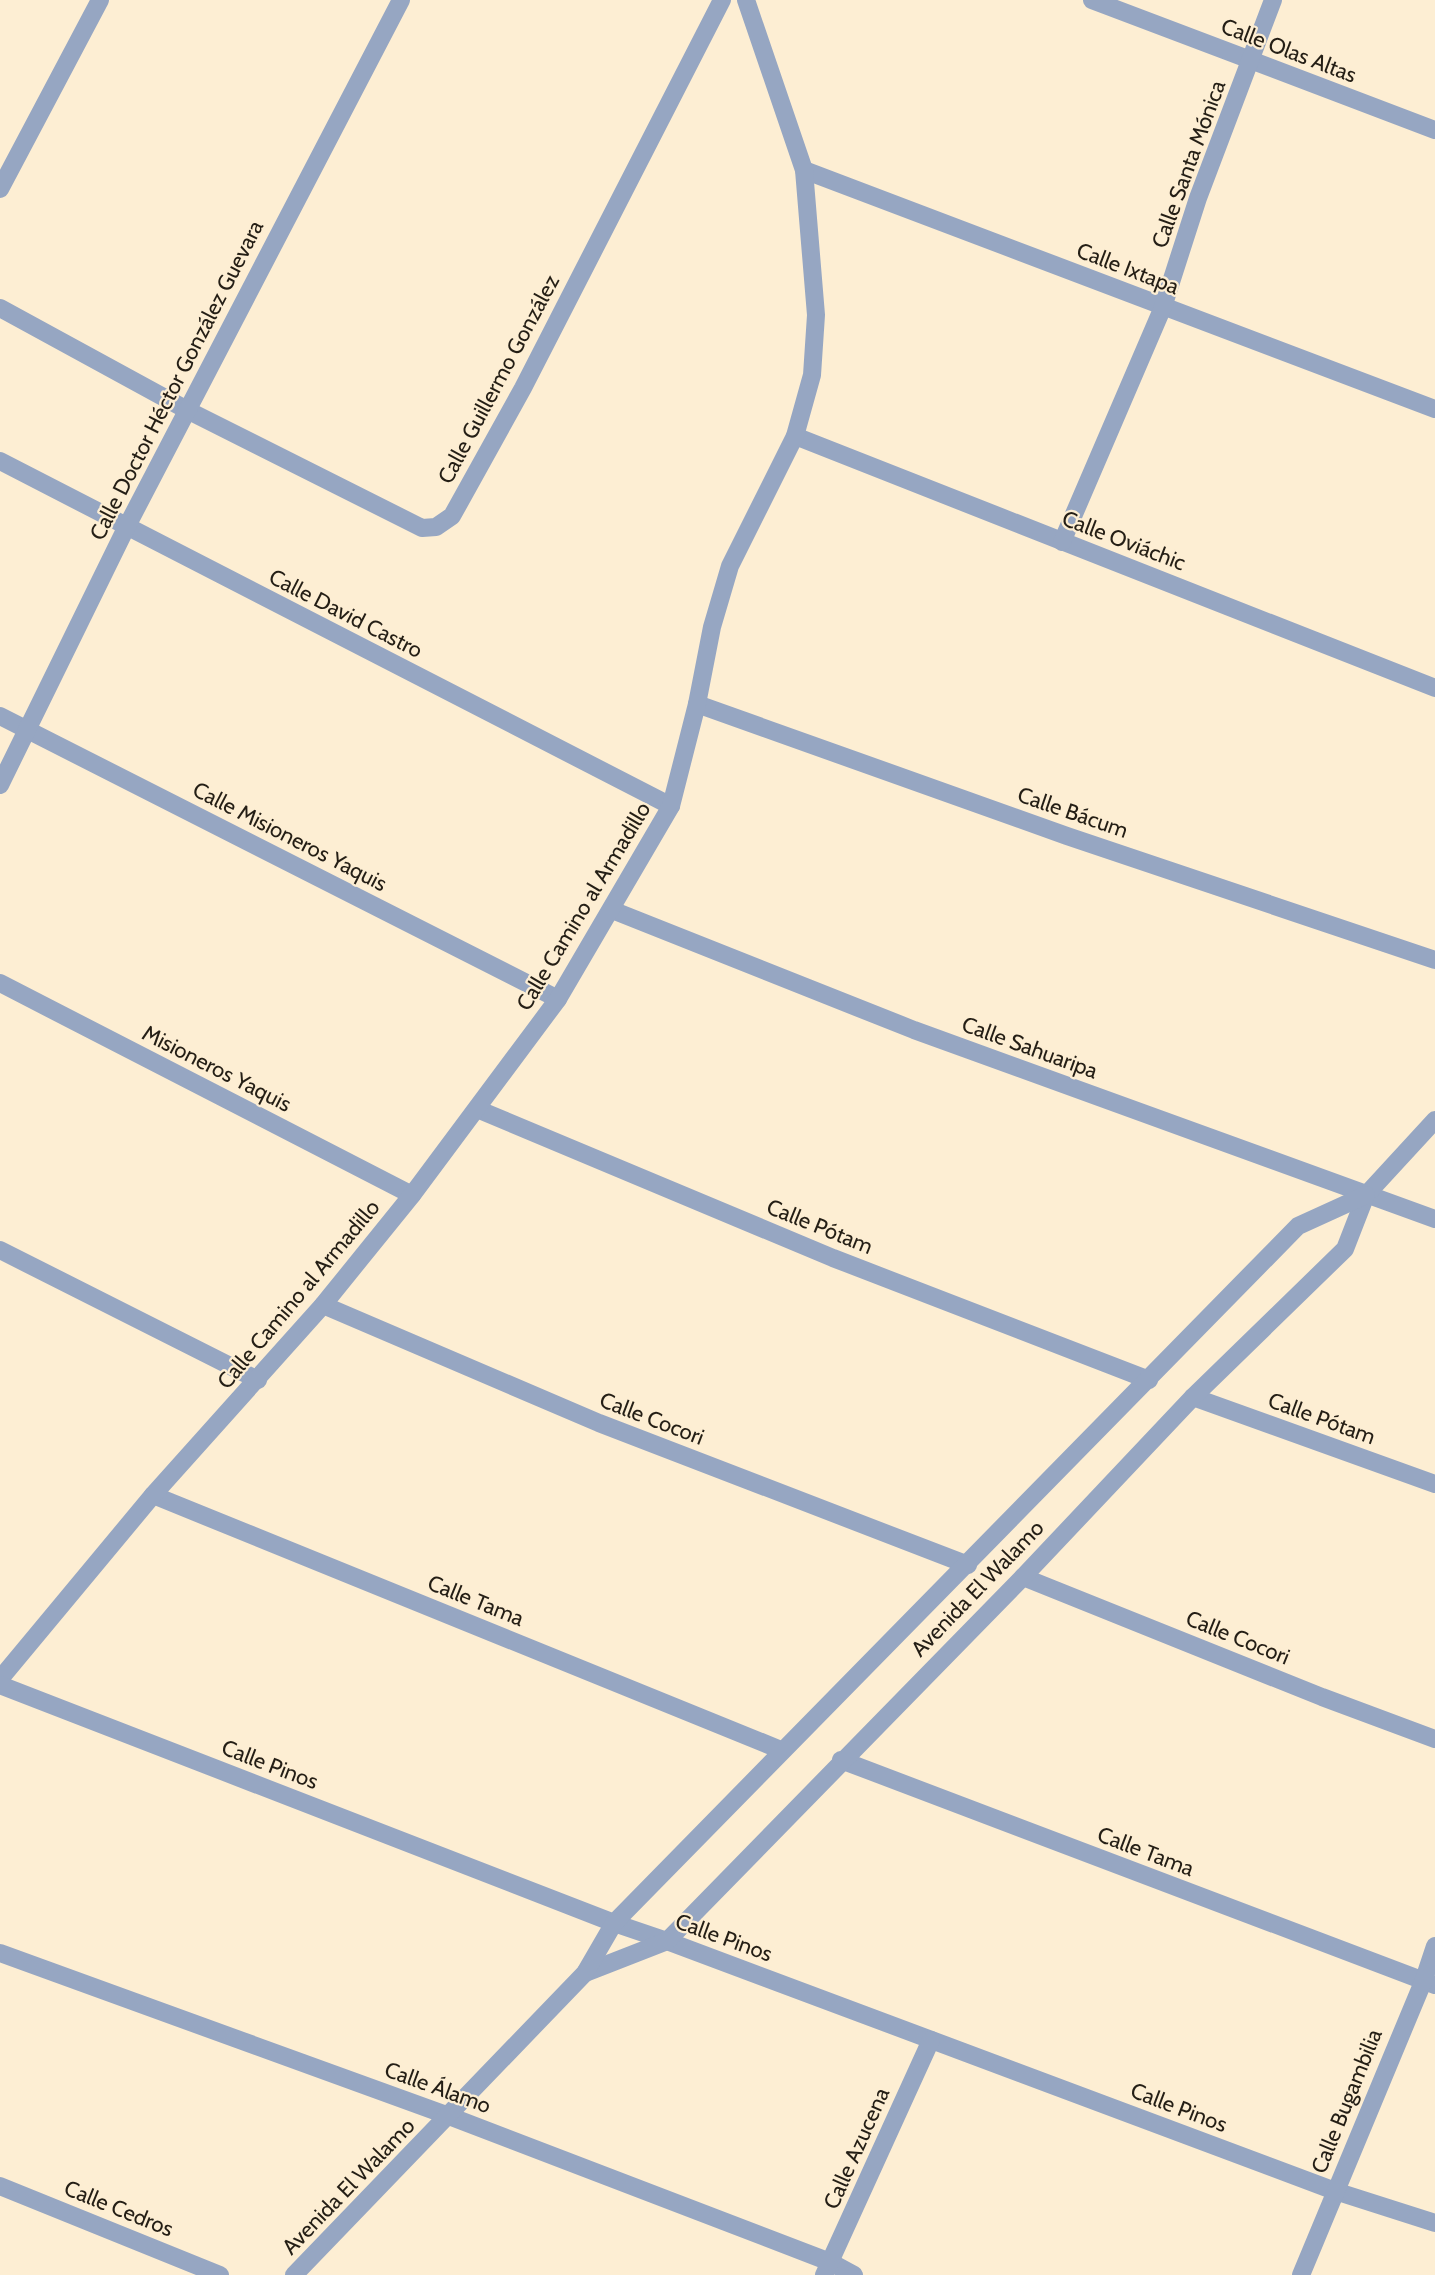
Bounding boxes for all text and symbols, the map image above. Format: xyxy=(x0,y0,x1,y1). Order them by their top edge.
street label: Calle Olas Altas xyxy=(1217,12,1360,89)
street label: Calle Santa Mónica xyxy=(1146,76,1231,252)
street label: Calle Doctor Héctor González Guevara xyxy=(84,215,269,545)
street label: Calle Ixtapa xyxy=(1073,237,1183,300)
street label: Calle Guillermo González xyxy=(432,270,565,488)
street label: Calle Oviáchic xyxy=(1058,505,1189,576)
street label: Calle David Castro xyxy=(265,563,427,664)
street label: Calle Misioneros Yaquis xyxy=(188,776,391,897)
street label: Calle Bácum xyxy=(1014,781,1132,844)
street label: Calle Camino al Armadillo xyxy=(510,797,656,1015)
street label: Calle Sahuaripa xyxy=(958,1010,1102,1085)
street label: Misioneros Yaquis xyxy=(138,1019,296,1118)
street label: Calle Pótam xyxy=(763,1193,877,1260)
street label: Calle Camino al Armadillo xyxy=(211,1194,385,1394)
street label: Calle Cocori xyxy=(596,1386,708,1451)
street label: Calle Pótam xyxy=(1265,1387,1379,1450)
street label: Avenida El Walamo xyxy=(905,1514,1049,1662)
street label: Calle Tama xyxy=(424,1569,528,1632)
street label: Calle Cocori xyxy=(1182,1604,1294,1670)
street label: Calle Pinos xyxy=(218,1734,322,1795)
street label: Calle Tama xyxy=(1094,1821,1198,1882)
street label: Calle Pinos xyxy=(672,1907,776,1967)
street label: Calle Bugambilia xyxy=(1305,2025,1388,2177)
street label: Calle Álamo xyxy=(381,2056,495,2119)
street label: Calle Pinos xyxy=(1127,2077,1231,2138)
street label: Calle Azucena xyxy=(818,2083,895,2213)
street label: Avenida El Walamo xyxy=(276,2112,420,2260)
street label: Calle Cedros xyxy=(60,2174,177,2243)

